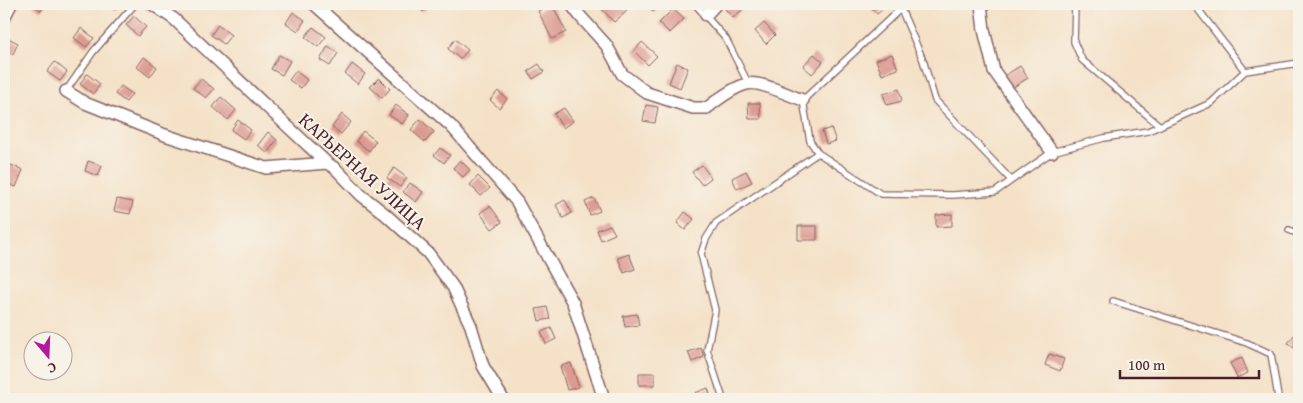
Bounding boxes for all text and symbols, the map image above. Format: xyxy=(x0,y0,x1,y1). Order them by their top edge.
street label: КАРЬЕРНАЯ УЛИЦА xyxy=(293,106,433,236)
north arrow xyxy=(22,330,72,380)
scale bar xyxy=(1120,348,1259,380)
text: 100 m xyxy=(1128,354,1166,375)
text: С xyxy=(45,358,59,379)

